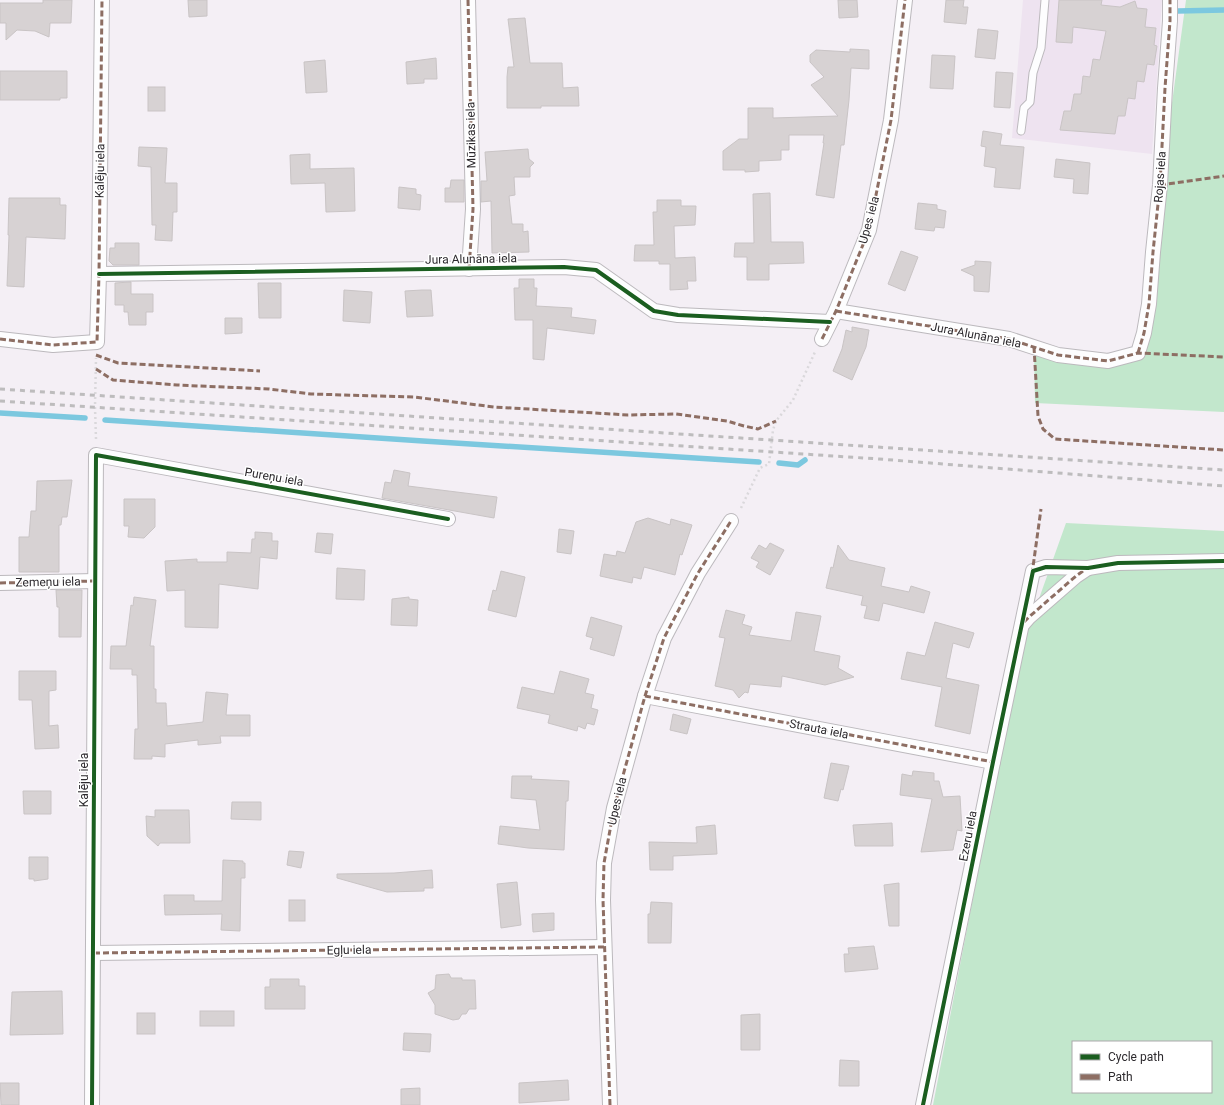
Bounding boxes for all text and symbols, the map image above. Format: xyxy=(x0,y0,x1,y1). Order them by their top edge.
street label: Mūzikas iela xyxy=(463,102,479,168)
street label: Kalēju iela xyxy=(93,144,107,198)
street label: Rojas iela xyxy=(1151,151,1169,203)
street label: Upes iela xyxy=(856,195,882,245)
street label: Jura Alunāna iela xyxy=(425,251,517,267)
street label: Jura Alunāna iela xyxy=(930,319,1022,351)
street label: Pureņu iela xyxy=(243,465,304,490)
street label: Zemeņu iela xyxy=(15,574,81,591)
street label: Strauta iela xyxy=(788,716,850,742)
street label: Kalēju iela xyxy=(77,753,91,807)
street label: Upes iela xyxy=(605,776,629,826)
street label: Ezeru iela xyxy=(956,809,980,863)
street label: Egļu iela xyxy=(327,943,371,958)
legend xyxy=(1072,1041,1212,1093)
text: Cycle path xyxy=(1108,1050,1164,1064)
text: Path xyxy=(1108,1070,1133,1084)

